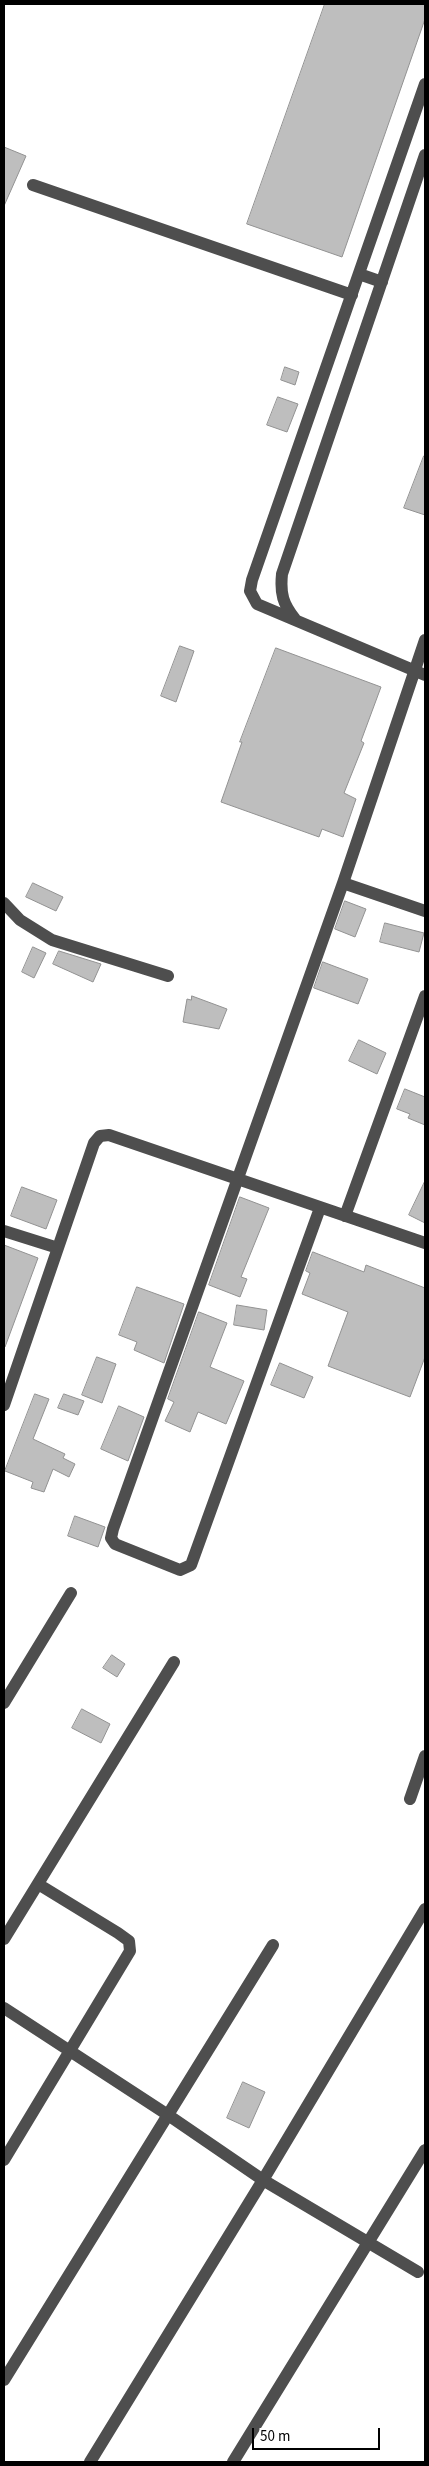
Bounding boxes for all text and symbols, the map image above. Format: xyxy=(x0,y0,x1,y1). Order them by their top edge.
scale bar xyxy=(254,2418,382,2450)
text: 50 m xyxy=(260,2426,290,2447)

